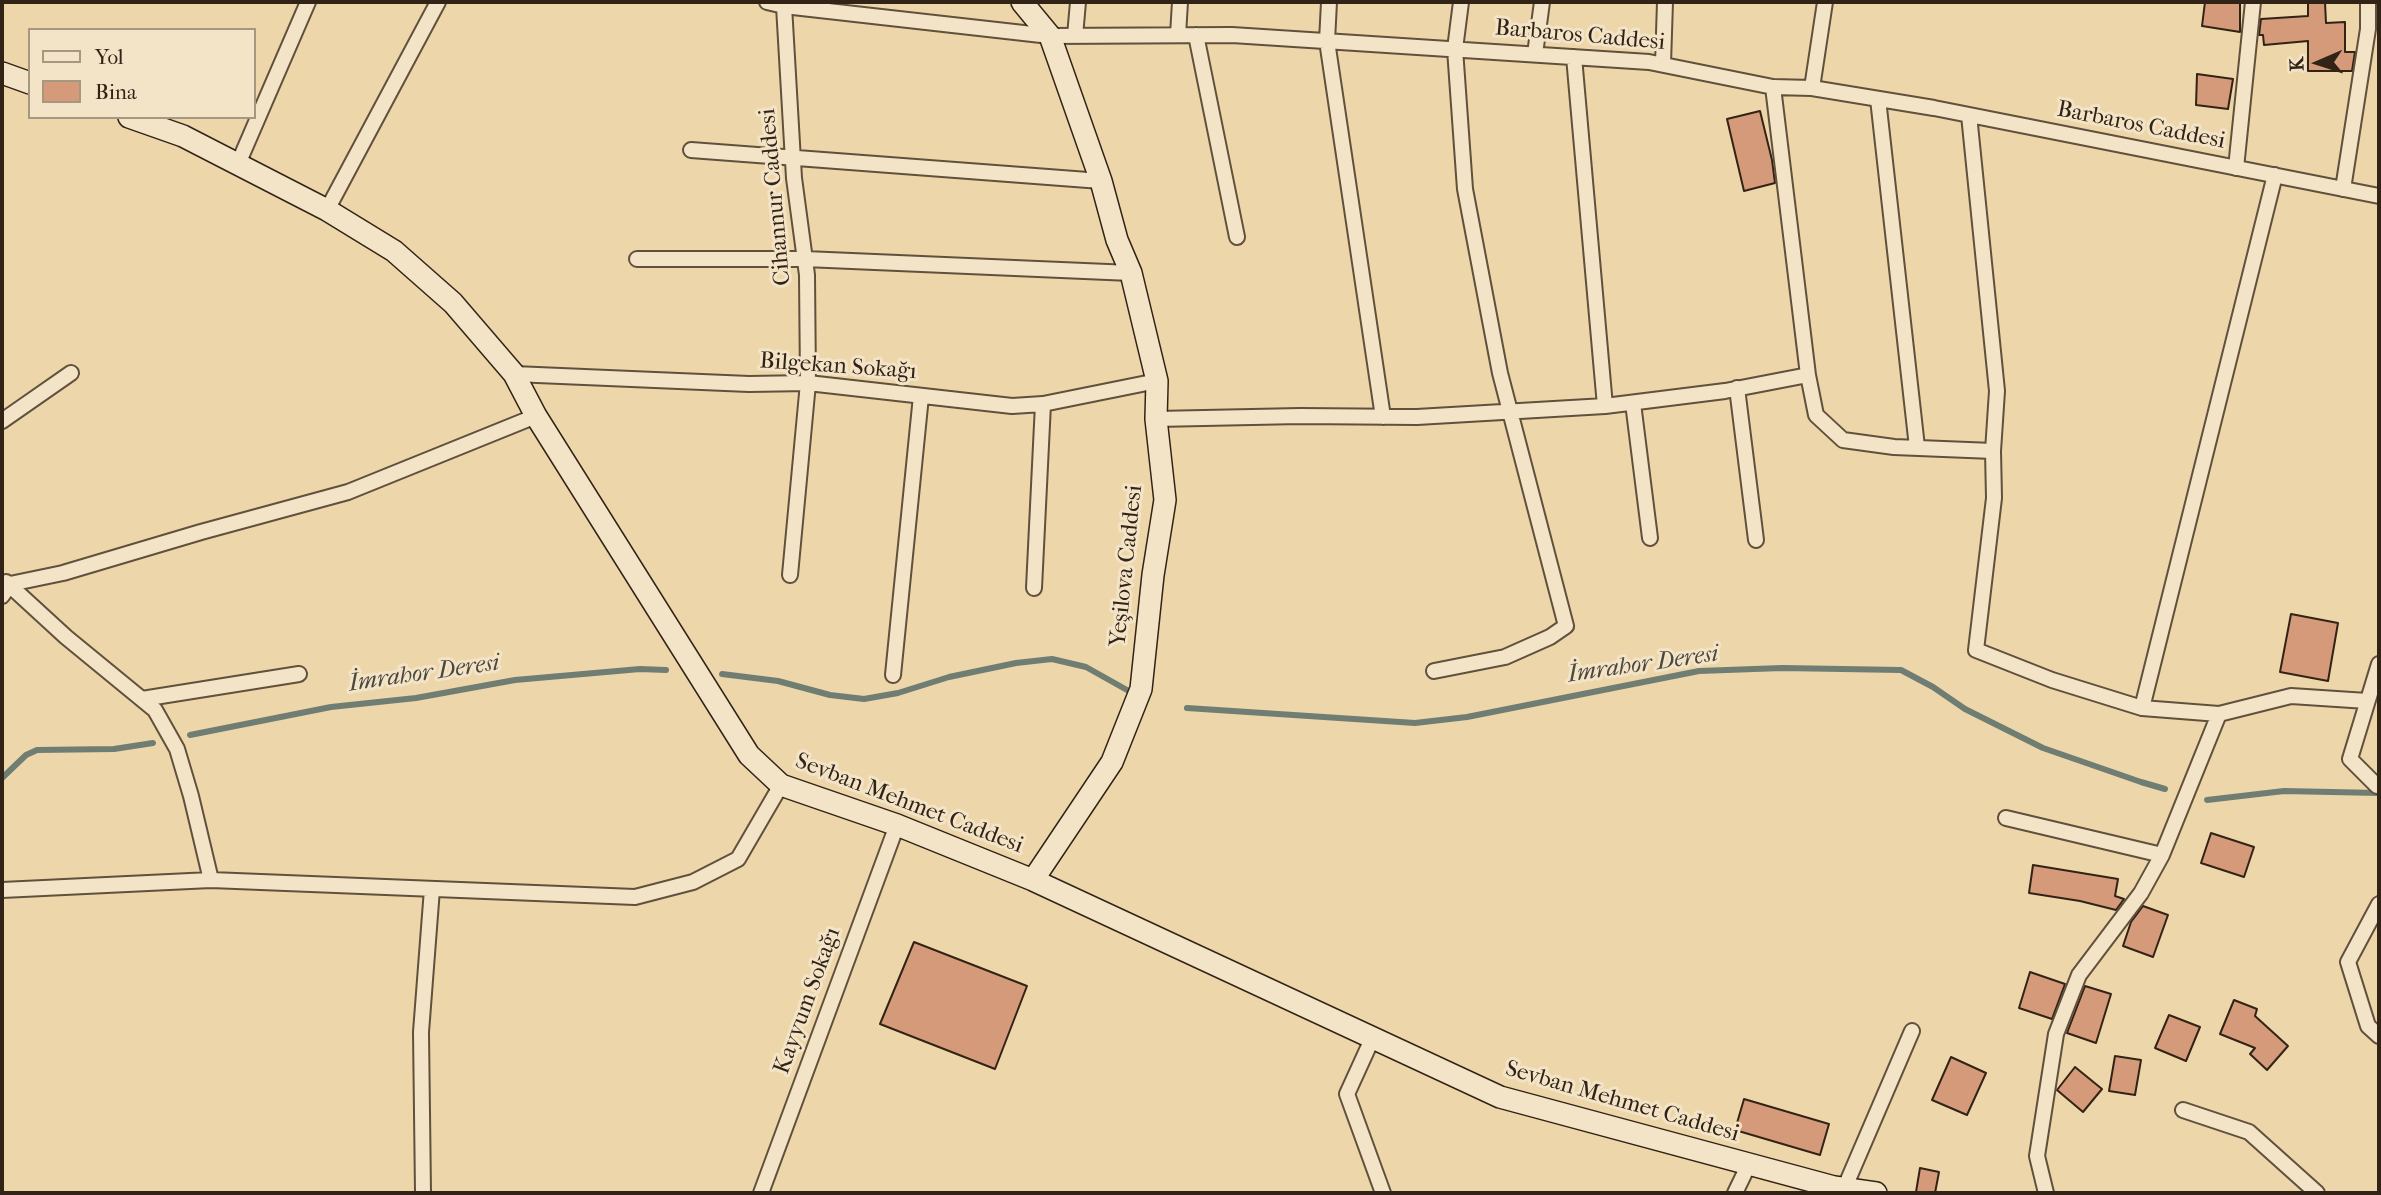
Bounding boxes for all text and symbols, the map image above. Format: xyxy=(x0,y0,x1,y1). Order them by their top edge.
street label: Barbaros Caddesi xyxy=(1494,15,1666,57)
legend xyxy=(28,28,256,119)
north arrow xyxy=(2283,28,2353,98)
text: Yol xyxy=(95,45,124,69)
text: K xyxy=(2286,57,2308,72)
text: Bina xyxy=(95,80,137,104)
street label: Barbaros Caddesi xyxy=(2055,96,2227,156)
street label: Cihannur Caddesi xyxy=(755,107,797,287)
street label: Bilgekan Sokağı xyxy=(759,348,917,386)
street label: Yeşilova Caddesi xyxy=(1105,484,1149,648)
water label: İmrahor Deresi xyxy=(1566,640,1720,690)
water label: İmrahor Deresi xyxy=(347,649,501,699)
street label: Sevban Mehmet Caddesi xyxy=(791,748,1027,860)
street label: Kayyum Sokağı xyxy=(769,924,847,1078)
street label: Sevban Mehmet Caddesi xyxy=(1502,1055,1742,1149)

